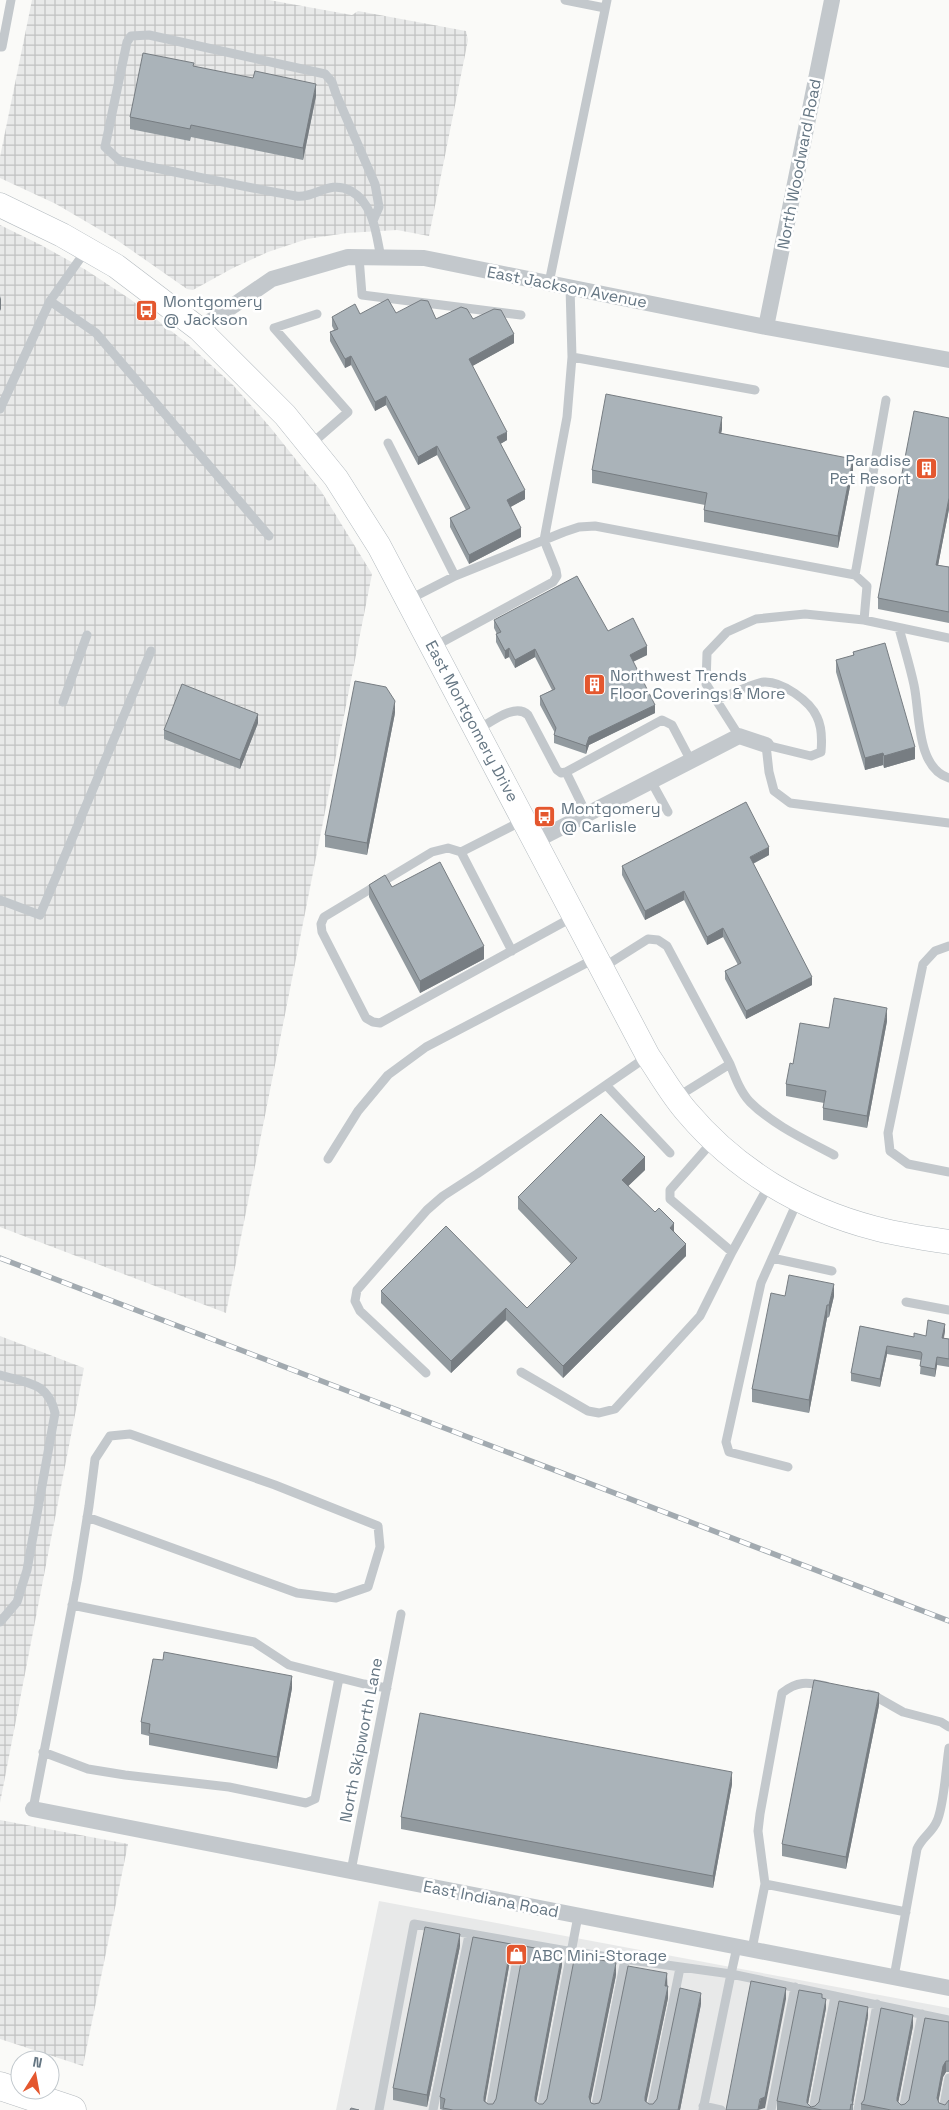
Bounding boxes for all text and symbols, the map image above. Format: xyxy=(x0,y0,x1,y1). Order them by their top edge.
street label: North Woodward Road xyxy=(772,77,826,251)
street label: East Jackson Avenue xyxy=(485,261,649,313)
place label: Montgomery @ Jackson xyxy=(163,291,263,330)
bus stop icon: Montgomery @ Jackson xyxy=(135,298,159,322)
place label: Paradise Pet Resort xyxy=(830,450,911,489)
building icon: Paradise Pet Resort xyxy=(915,457,939,481)
street label: East Montgomery Drive xyxy=(420,637,524,805)
place label: Northwest Trends Floor Coverings & More xyxy=(610,665,785,704)
building icon: Northwest Trends Floor Coverings & More xyxy=(582,672,606,696)
place label: Montgomery @ Carlisle xyxy=(561,798,661,837)
bus stop icon: Montgomery @ Carlisle xyxy=(533,805,557,829)
street label: North Skipworth Lane xyxy=(335,1656,387,1824)
street label: East Indiana Road xyxy=(422,1876,560,1922)
shop icon: ABC Mini-Storage xyxy=(504,1943,528,1967)
place label: ABC Mini-Storage xyxy=(532,1945,667,1966)
north arrow xyxy=(10,2050,60,2100)
text: N xyxy=(31,2053,44,2072)

